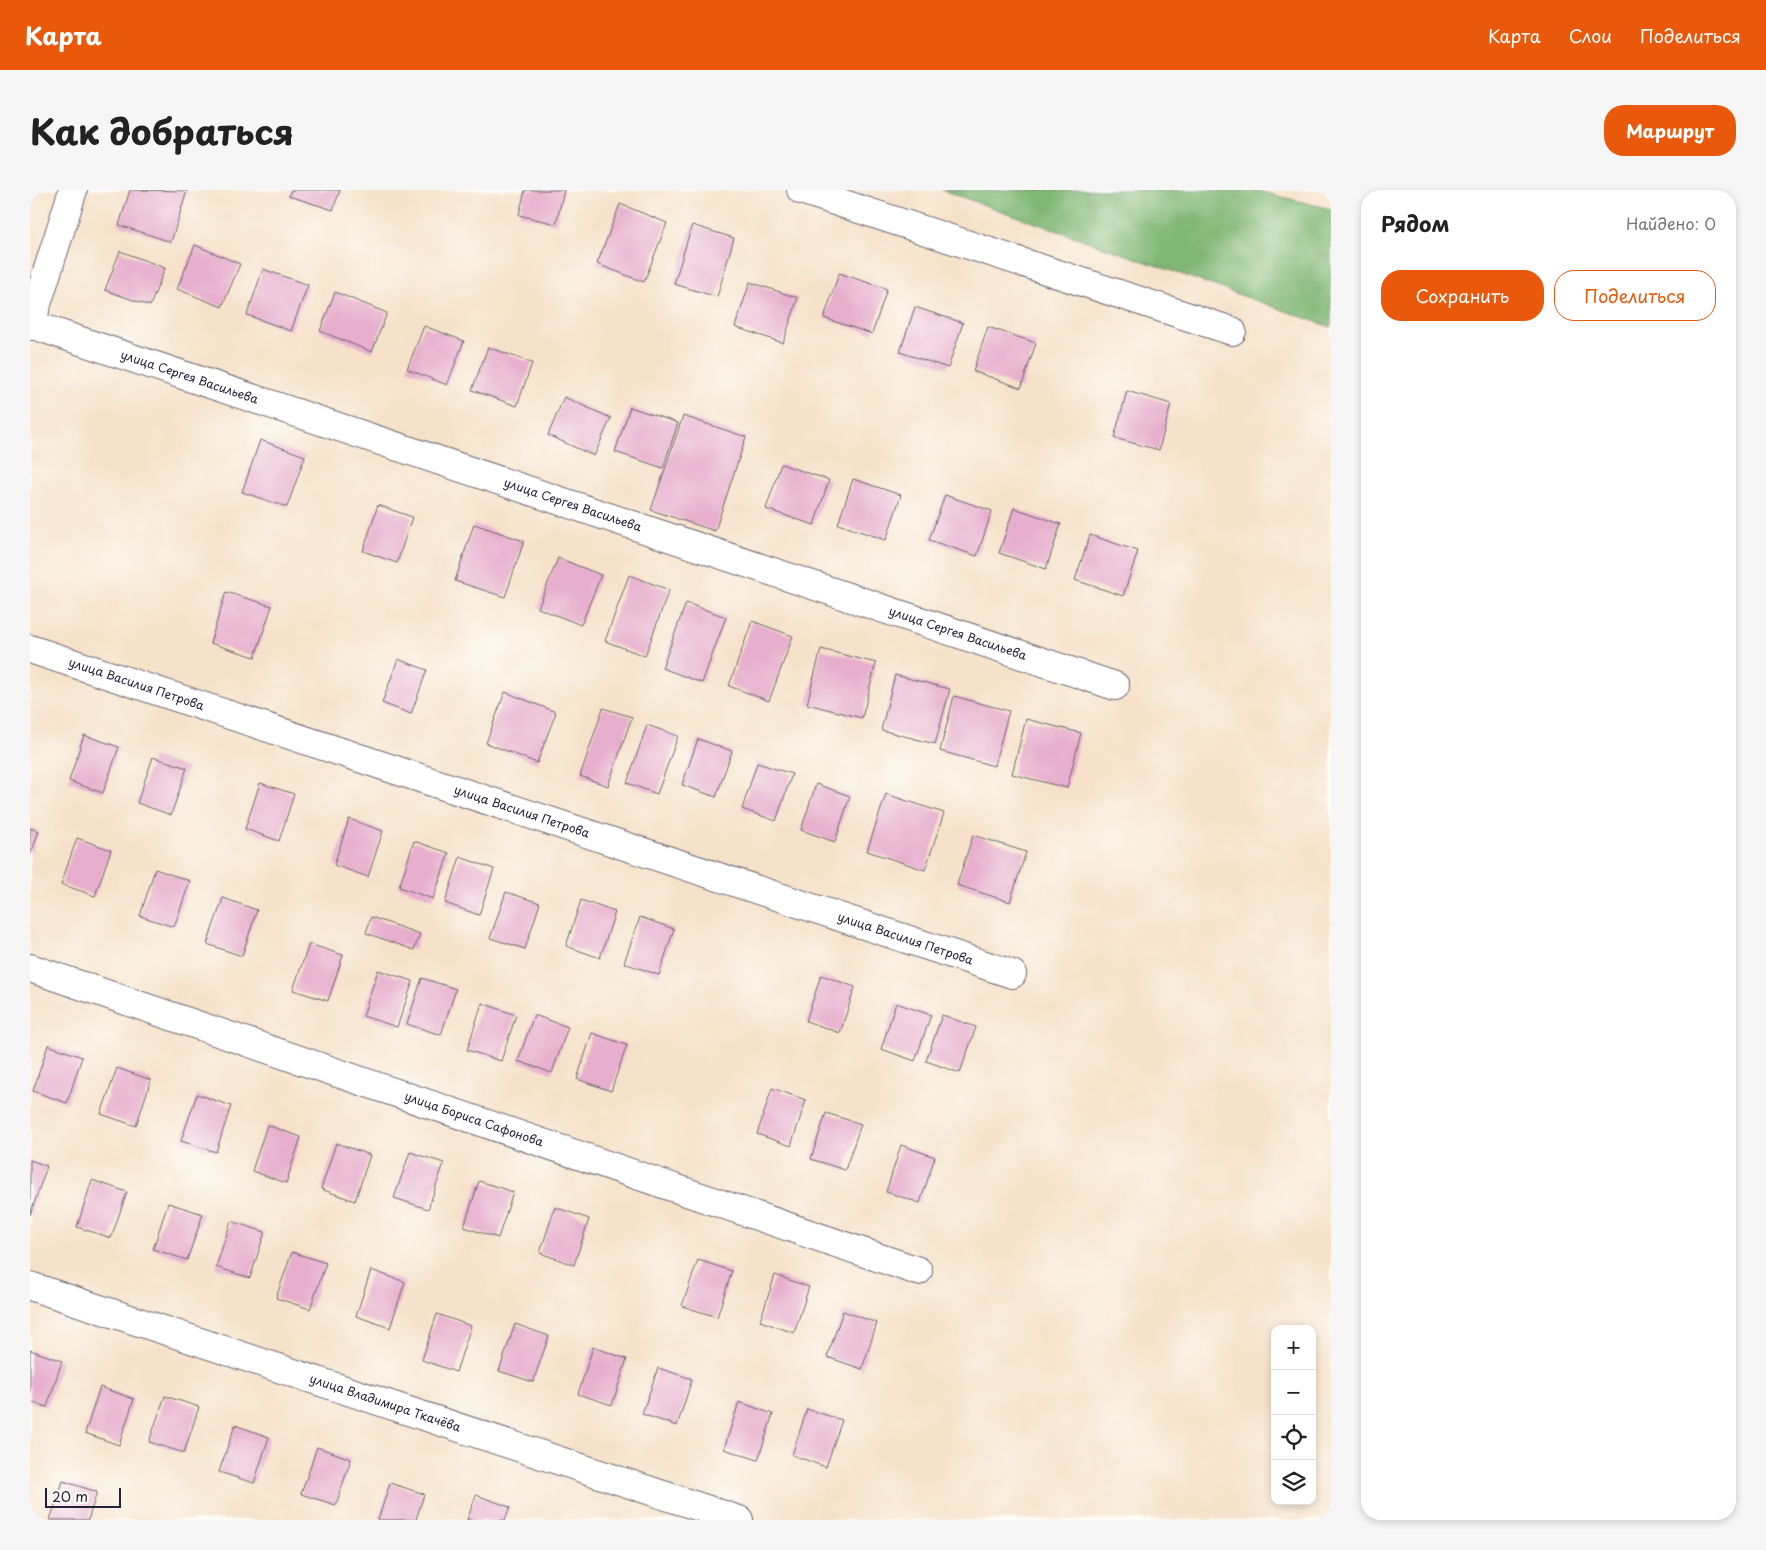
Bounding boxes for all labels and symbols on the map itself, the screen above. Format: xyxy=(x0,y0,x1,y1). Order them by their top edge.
street label: улица Сергея Васильева xyxy=(118,345,261,408)
street label: улица Сергея Васильева xyxy=(502,473,645,536)
street label: улица Сергея Васильева xyxy=(887,601,1030,664)
street label: улица Василия Петрова xyxy=(66,652,207,714)
street label: улица Василия Петрова xyxy=(452,780,593,842)
street label: улица Василия Петрова xyxy=(835,907,976,969)
street label: улица Бориса Сафонова xyxy=(402,1086,547,1151)
street label: улица Владимира Ткачёва xyxy=(307,1369,464,1436)
scale bar xyxy=(45,1485,121,1508)

